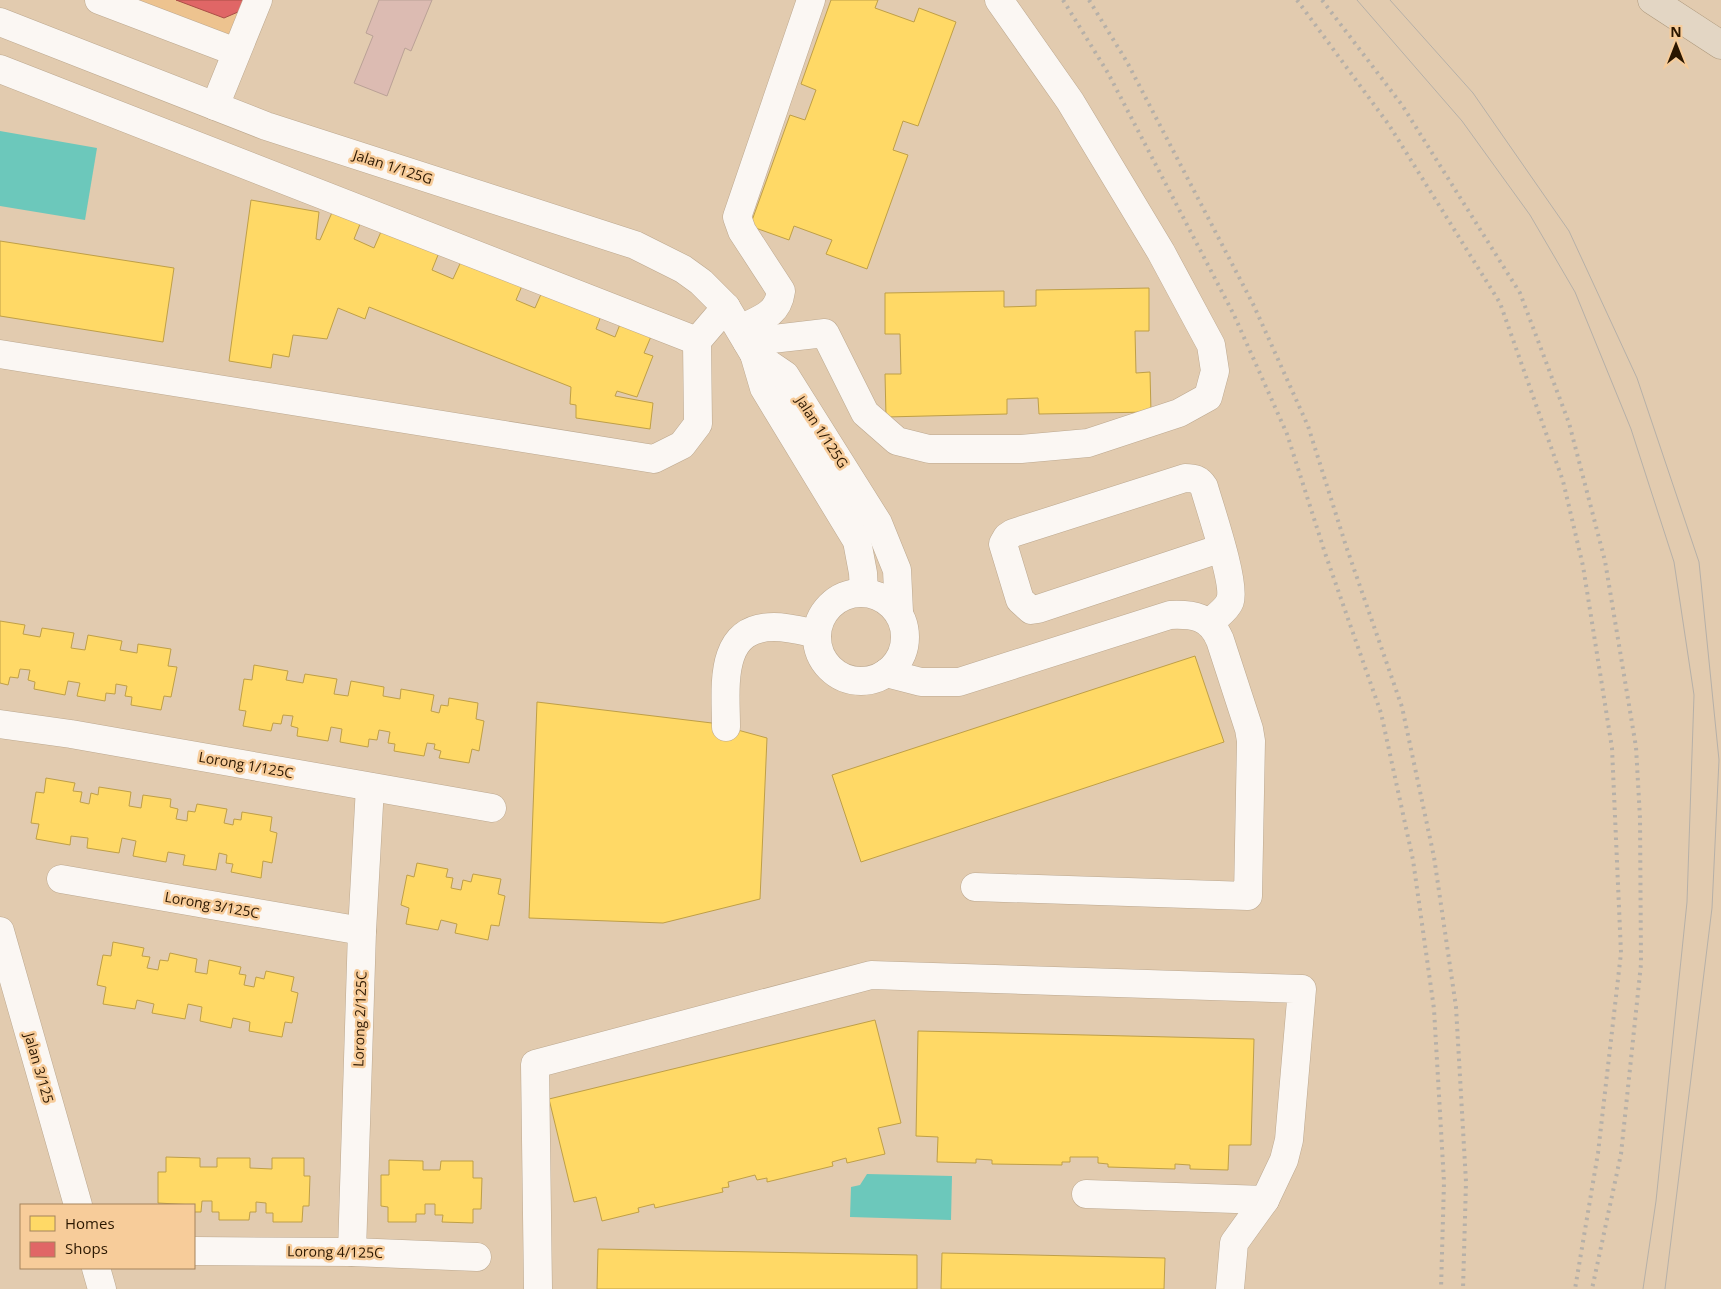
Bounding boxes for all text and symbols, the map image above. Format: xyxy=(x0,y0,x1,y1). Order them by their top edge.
north arrow xyxy=(1651,20,1701,70)
text: N xyxy=(1670,22,1682,41)
street label: Jalan 1/125G xyxy=(349,144,435,188)
street label: Jalan 1/125G xyxy=(791,390,853,471)
street label: Lorong 1/125C xyxy=(197,747,295,782)
street label: Lorong 3/125C xyxy=(163,887,261,922)
street label: Lorong 2/125C xyxy=(348,971,371,1067)
street label: Jalan 3/125 xyxy=(20,1029,59,1105)
legend xyxy=(20,1204,195,1269)
text: Homes xyxy=(65,1213,115,1233)
text: Shops xyxy=(65,1238,108,1258)
street label: Lorong 4/125C xyxy=(287,1241,383,1262)

